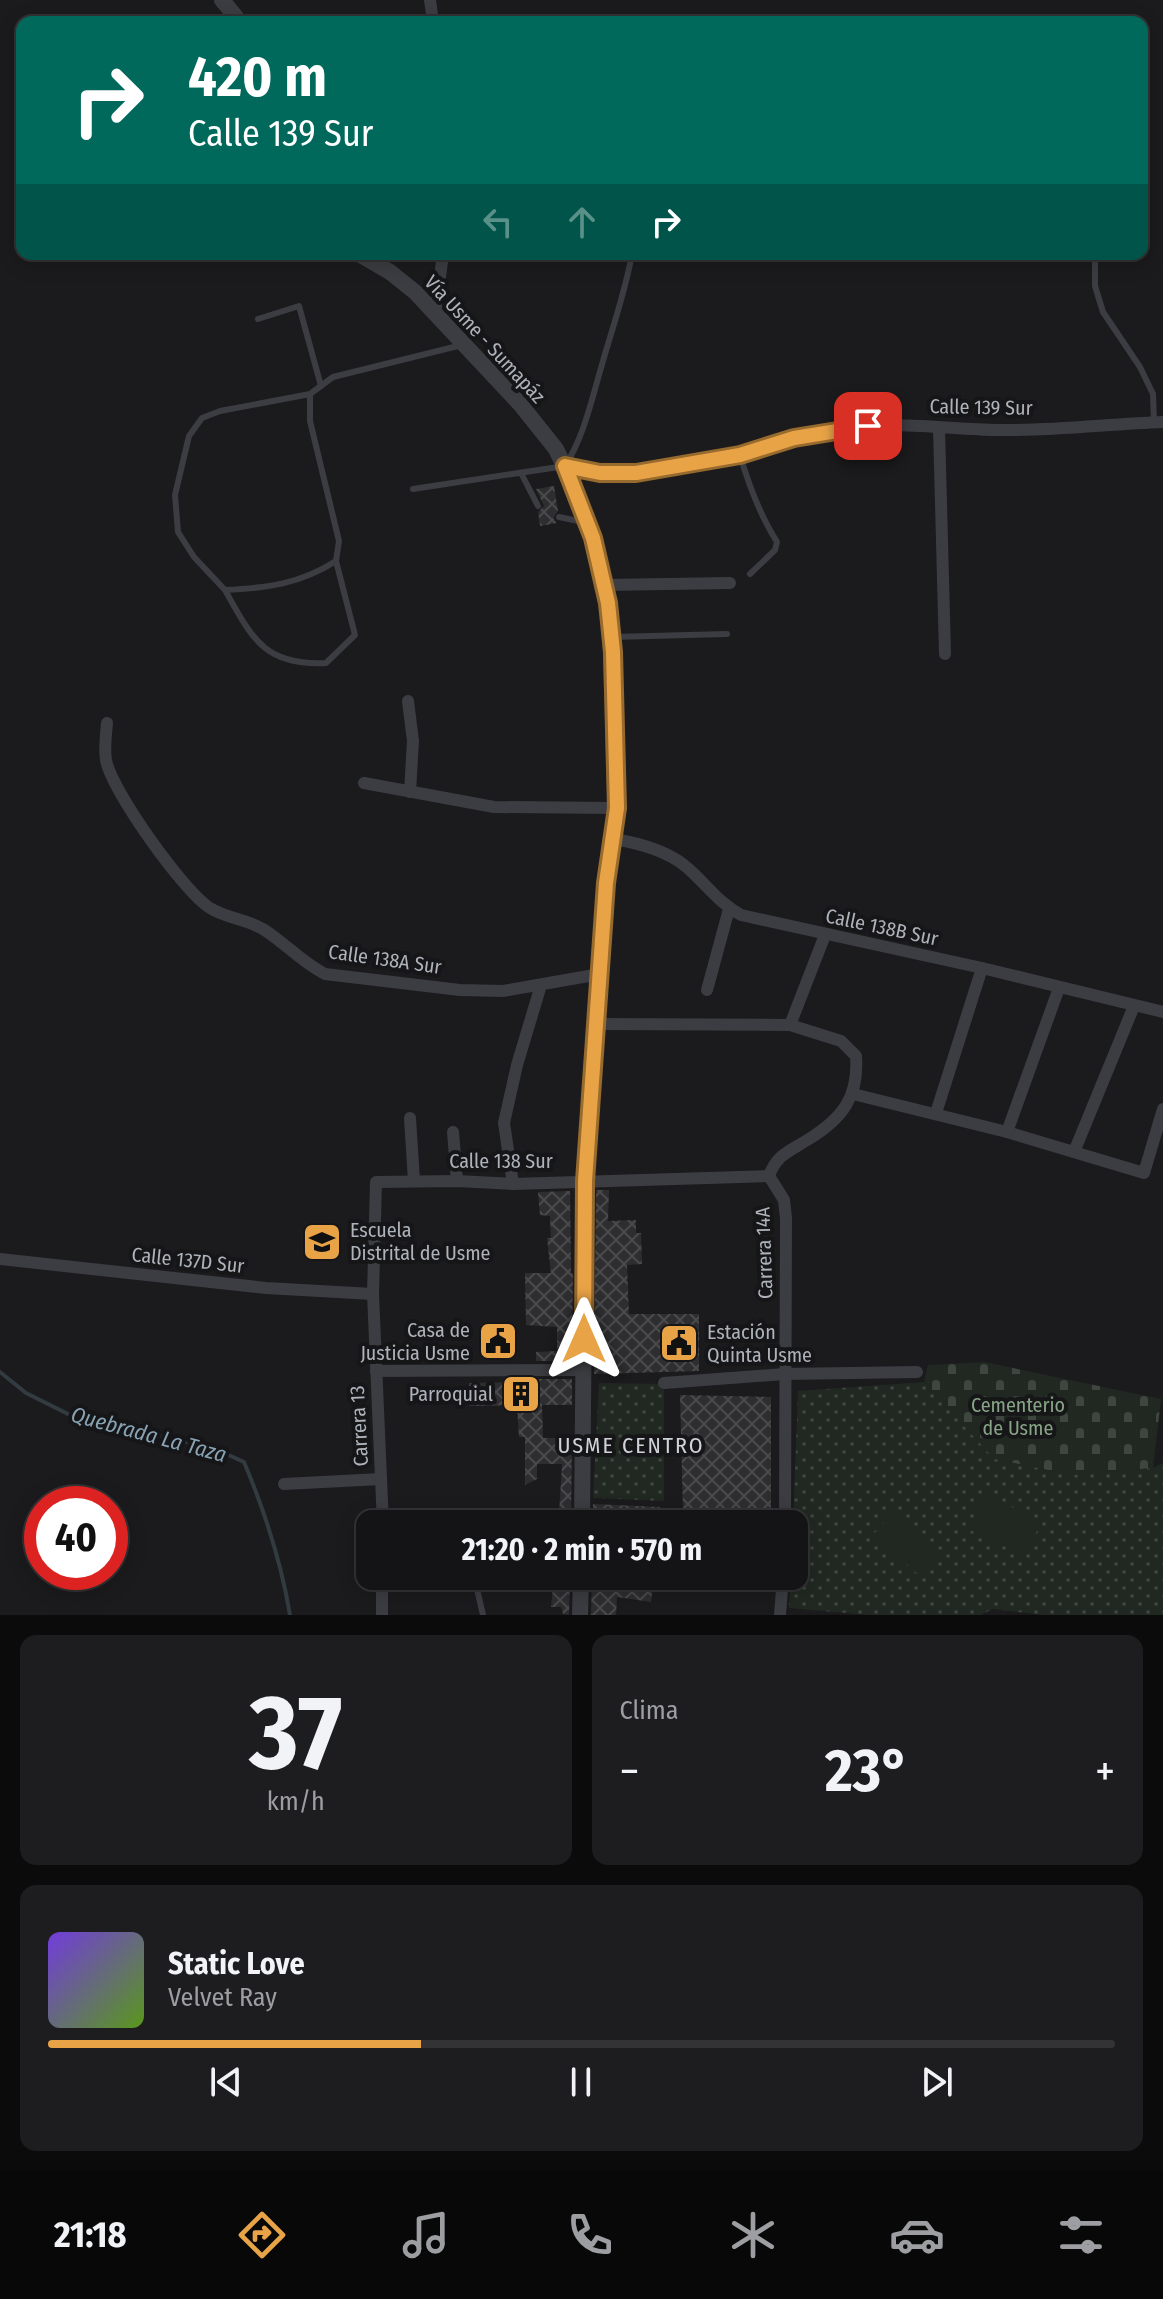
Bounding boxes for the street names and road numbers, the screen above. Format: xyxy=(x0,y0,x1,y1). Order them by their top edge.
street label: Vía Usme - Sumapáz xyxy=(420,270,550,408)
street label: Calle 139 Sur xyxy=(929,394,1033,420)
street label: Calle 138B Sur xyxy=(824,903,940,951)
street label: Calle 138A Sur xyxy=(327,939,443,979)
street label: Calle 138 Sur xyxy=(449,1149,553,1173)
street label: Carrera 14A xyxy=(750,1206,778,1299)
street label: Calle 137D Sur xyxy=(131,1242,246,1278)
street label: Carrera 13 xyxy=(345,1385,373,1467)

